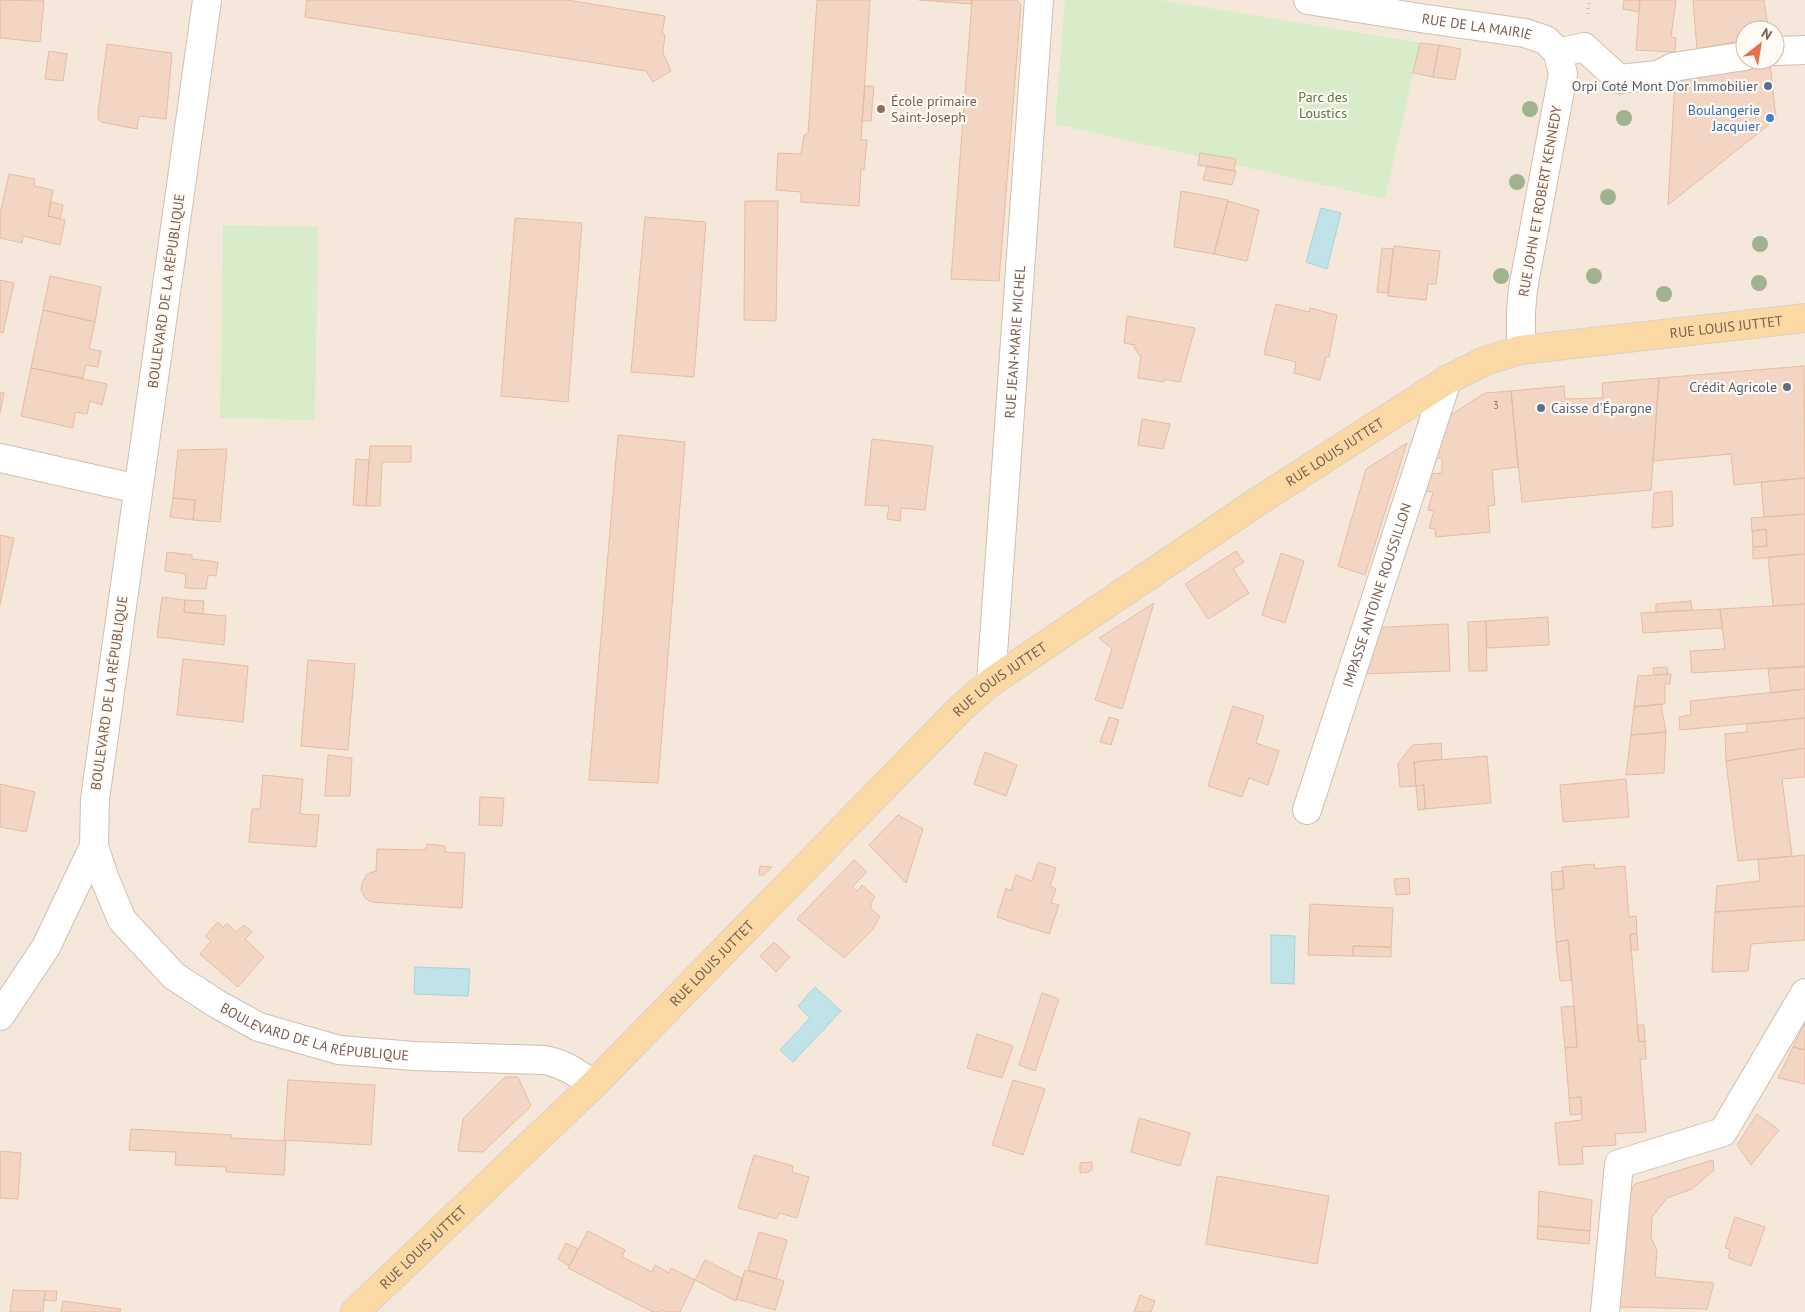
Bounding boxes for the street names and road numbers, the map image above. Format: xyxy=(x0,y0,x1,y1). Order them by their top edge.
street label: RUE DE LA MAIRIE xyxy=(1421,9,1535,44)
street label: RUE JOHN ET ROBERT KENNEDY xyxy=(1514,104,1566,298)
street label: BOULEVARD DE LA RÉPUBLIQUE xyxy=(143,193,189,389)
street label: RUE JEAN-MARIE MICHEL xyxy=(1001,265,1029,419)
street label: RUE LOUIS JUTTET xyxy=(1669,312,1784,342)
street label: RUE LOUIS JUTTET xyxy=(1282,414,1388,490)
street label: IMPASSE ANTOINE ROUSSILLON xyxy=(1339,501,1415,690)
street label: BOULEVARD DE LA RÉPUBLIQUE xyxy=(86,595,132,791)
street label: RUE LOUIS JUTTET xyxy=(949,638,1050,720)
street label: RUE LOUIS JUTTET xyxy=(666,916,758,1010)
street label: BOULEVARD DE LA RÉPUBLIQUE xyxy=(217,999,410,1065)
street label: RUE LOUIS JUTTET xyxy=(376,1201,470,1293)

